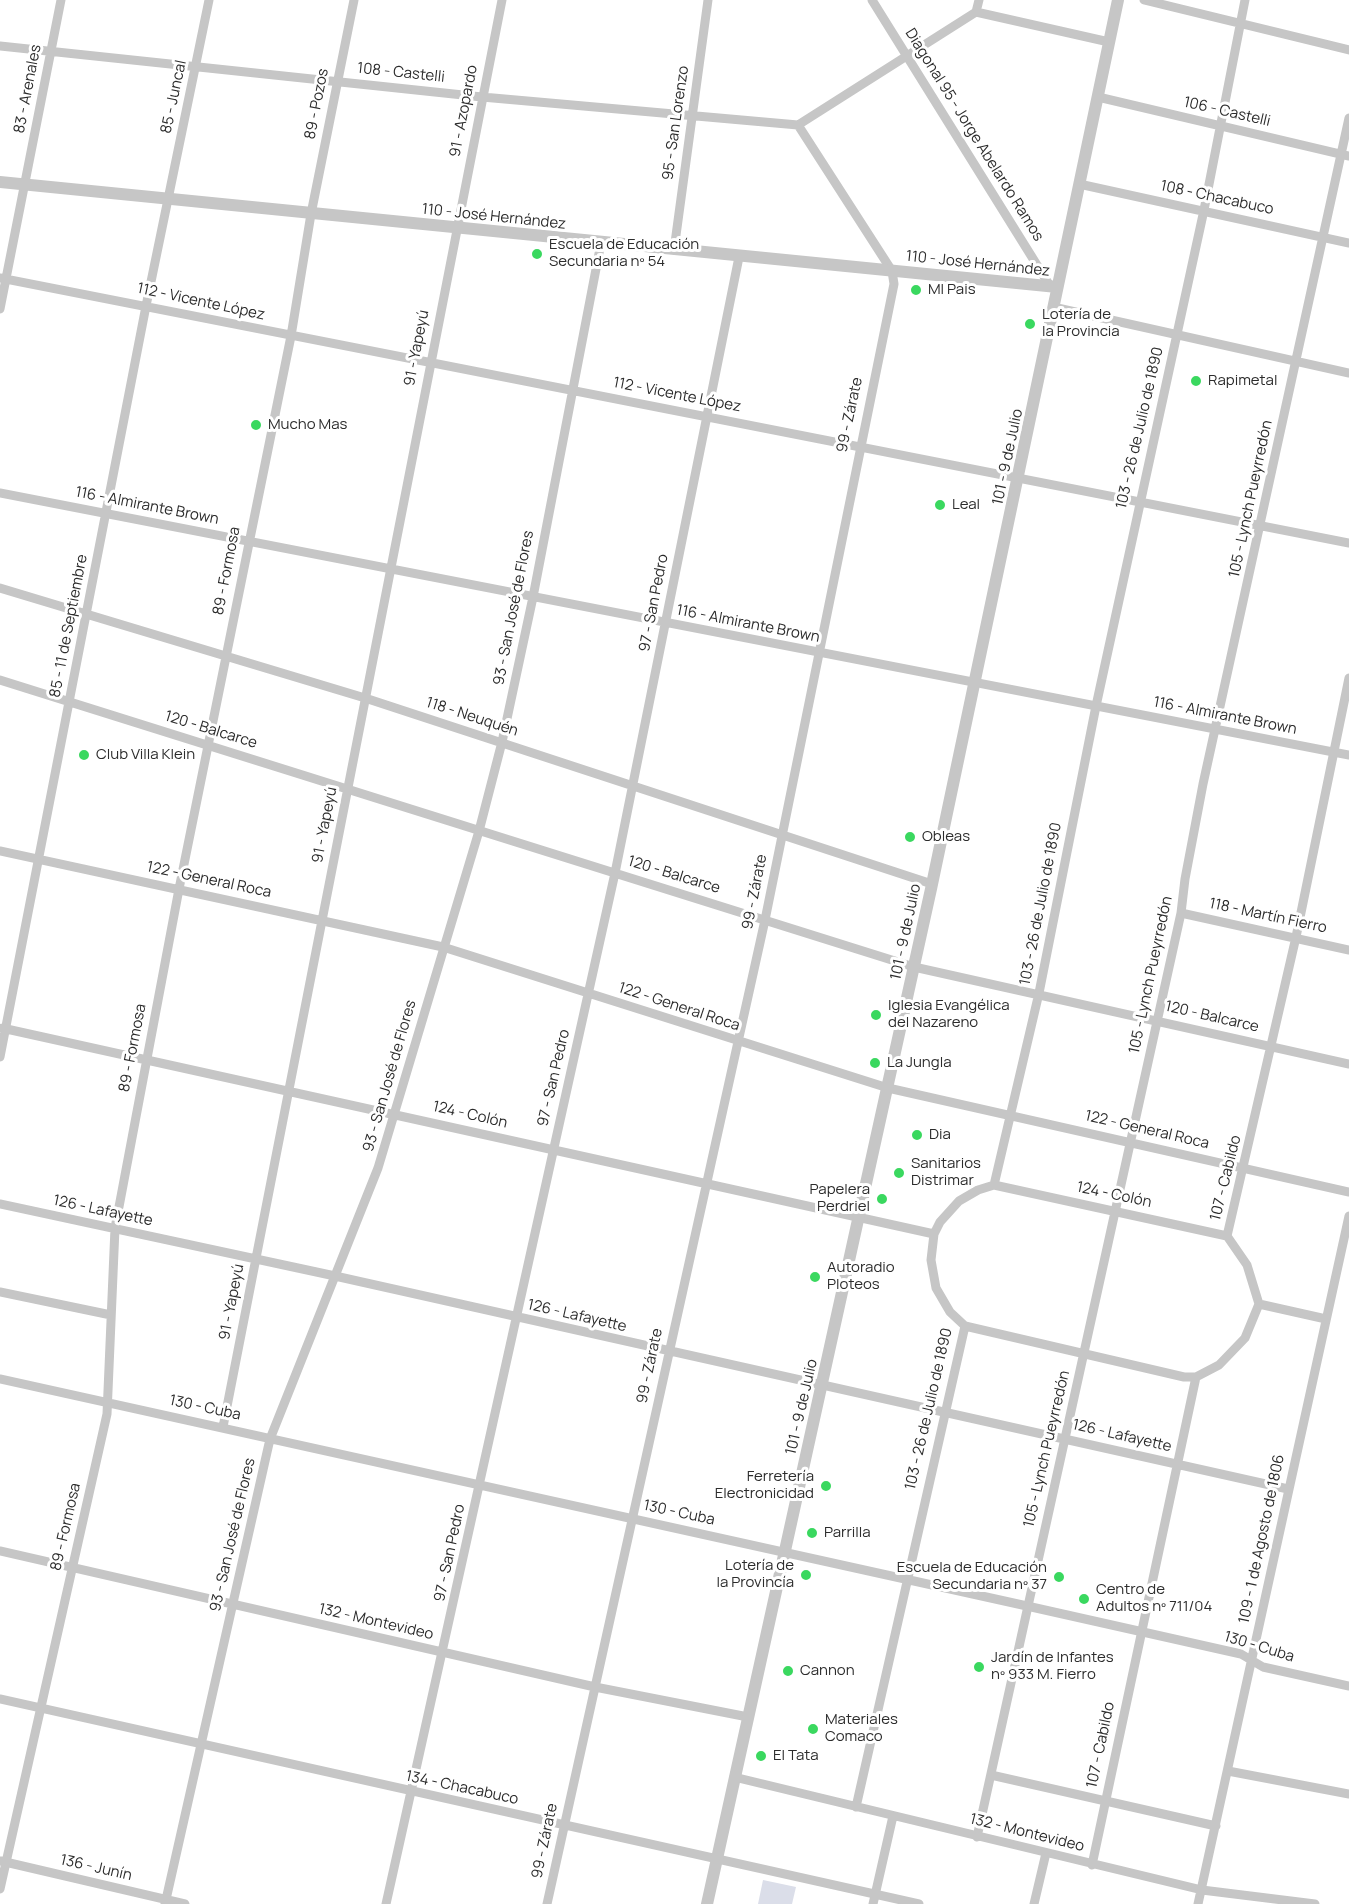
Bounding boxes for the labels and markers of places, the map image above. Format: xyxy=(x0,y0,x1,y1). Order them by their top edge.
place label: Escuela de Educación Secundaria nº 54 xyxy=(549,236,699,271)
marker: Escuela de Educación Secundaria nº 54 xyxy=(530,247,544,261)
place label: MI Pais xyxy=(928,281,976,299)
marker: MI Pais xyxy=(909,283,923,297)
place label: Lotería de la Provincia xyxy=(1042,306,1120,341)
marker: Lotería de la Provincia xyxy=(1023,317,1037,331)
place label: Rapimetal xyxy=(1208,372,1277,390)
marker: Rapimetal xyxy=(1189,374,1203,388)
place label: Mucho Mas xyxy=(268,416,347,434)
marker: Mucho Mas xyxy=(249,418,263,432)
place label: Leal xyxy=(952,496,980,514)
marker: Leal xyxy=(933,498,947,512)
place label: Club Villa Klein xyxy=(96,746,195,764)
marker: Club Villa Klein xyxy=(77,748,91,762)
place label: Obleas xyxy=(922,828,970,846)
marker: Obleas xyxy=(903,830,917,844)
place label: Iglesia Evangélica del Nazareno xyxy=(888,997,1010,1032)
marker: Iglesia Evangélica del Nazareno xyxy=(869,1008,883,1022)
place label: La Jungla xyxy=(887,1054,951,1072)
marker: La Jungla xyxy=(868,1056,882,1070)
place label: Dia xyxy=(929,1126,951,1144)
marker: Dia xyxy=(910,1128,924,1142)
place label: Sanitarios Distrimar xyxy=(911,1155,981,1190)
marker: Sanitarios Distrimar xyxy=(892,1166,906,1180)
place label: Papelera Perdriel xyxy=(810,1181,870,1216)
marker: Papelera Perdriel xyxy=(875,1192,889,1206)
place label: Autoradio Ploteos xyxy=(827,1259,895,1294)
marker: Autoradio Ploteos xyxy=(808,1270,822,1284)
place label: Ferretería Electronicidad xyxy=(715,1468,814,1503)
marker: Ferretería Electronicidad xyxy=(819,1479,833,1493)
place label: Parrilla xyxy=(824,1524,871,1542)
marker: Parrilla xyxy=(805,1526,819,1540)
place label: Lotería de la Provincía xyxy=(716,1557,794,1592)
place label: Escuela de Educación Secundaria nº 37 xyxy=(897,1559,1047,1594)
marker: Lotería de la Provincía xyxy=(799,1568,813,1582)
marker: Escuela de Educación Secundaria nº 37 xyxy=(1052,1570,1066,1584)
place label: Centro de Adultos nº 711/04 xyxy=(1096,1581,1212,1616)
marker: Centro de Adultos nº 711/04 xyxy=(1077,1592,1091,1606)
place label: Jardín de Infantes nº 933 M. Fierro xyxy=(991,1649,1114,1684)
marker: Jardín de Infantes nº 933 M. Fierro xyxy=(972,1660,986,1674)
place label: Cannon xyxy=(800,1662,855,1680)
marker: Cannon xyxy=(781,1664,795,1678)
place label: Materiales Comaco xyxy=(825,1711,898,1746)
marker: Materiales Comaco xyxy=(806,1722,820,1736)
place label: El Tata xyxy=(773,1747,819,1765)
marker: El Tata xyxy=(754,1749,768,1763)

